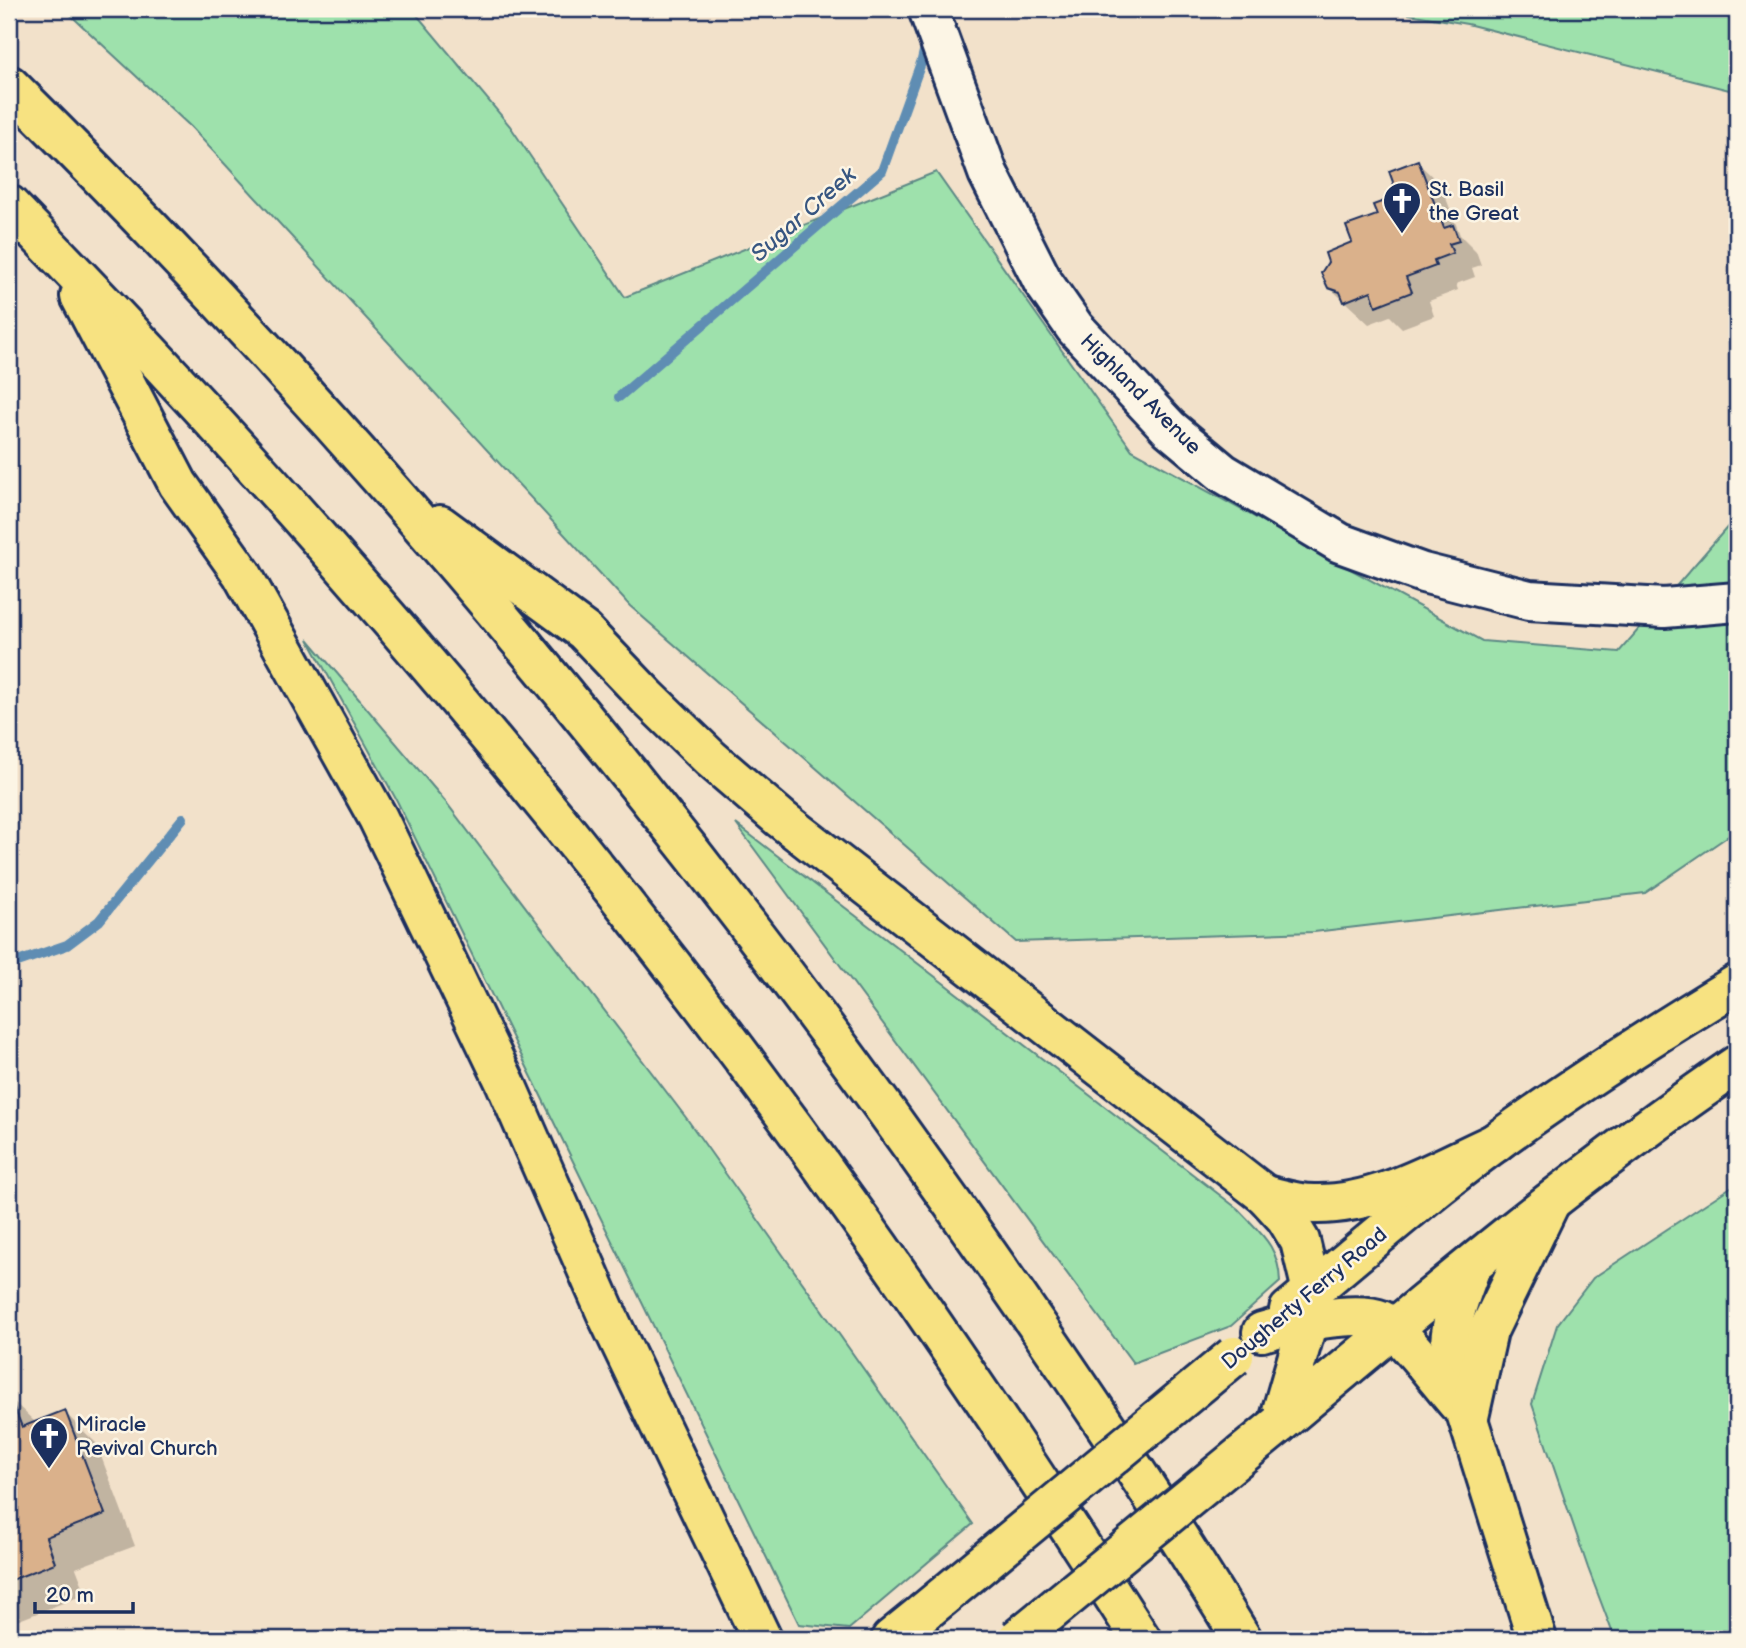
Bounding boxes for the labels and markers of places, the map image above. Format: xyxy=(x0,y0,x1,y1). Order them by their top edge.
place label: St. Basil the Great xyxy=(1429,177,1519,226)
church icon: St. Basil the Great xyxy=(1381,180,1423,235)
place label: Miracle Revival Church xyxy=(76,1412,218,1461)
church icon: Miracle Revival Church xyxy=(28,1415,70,1470)

